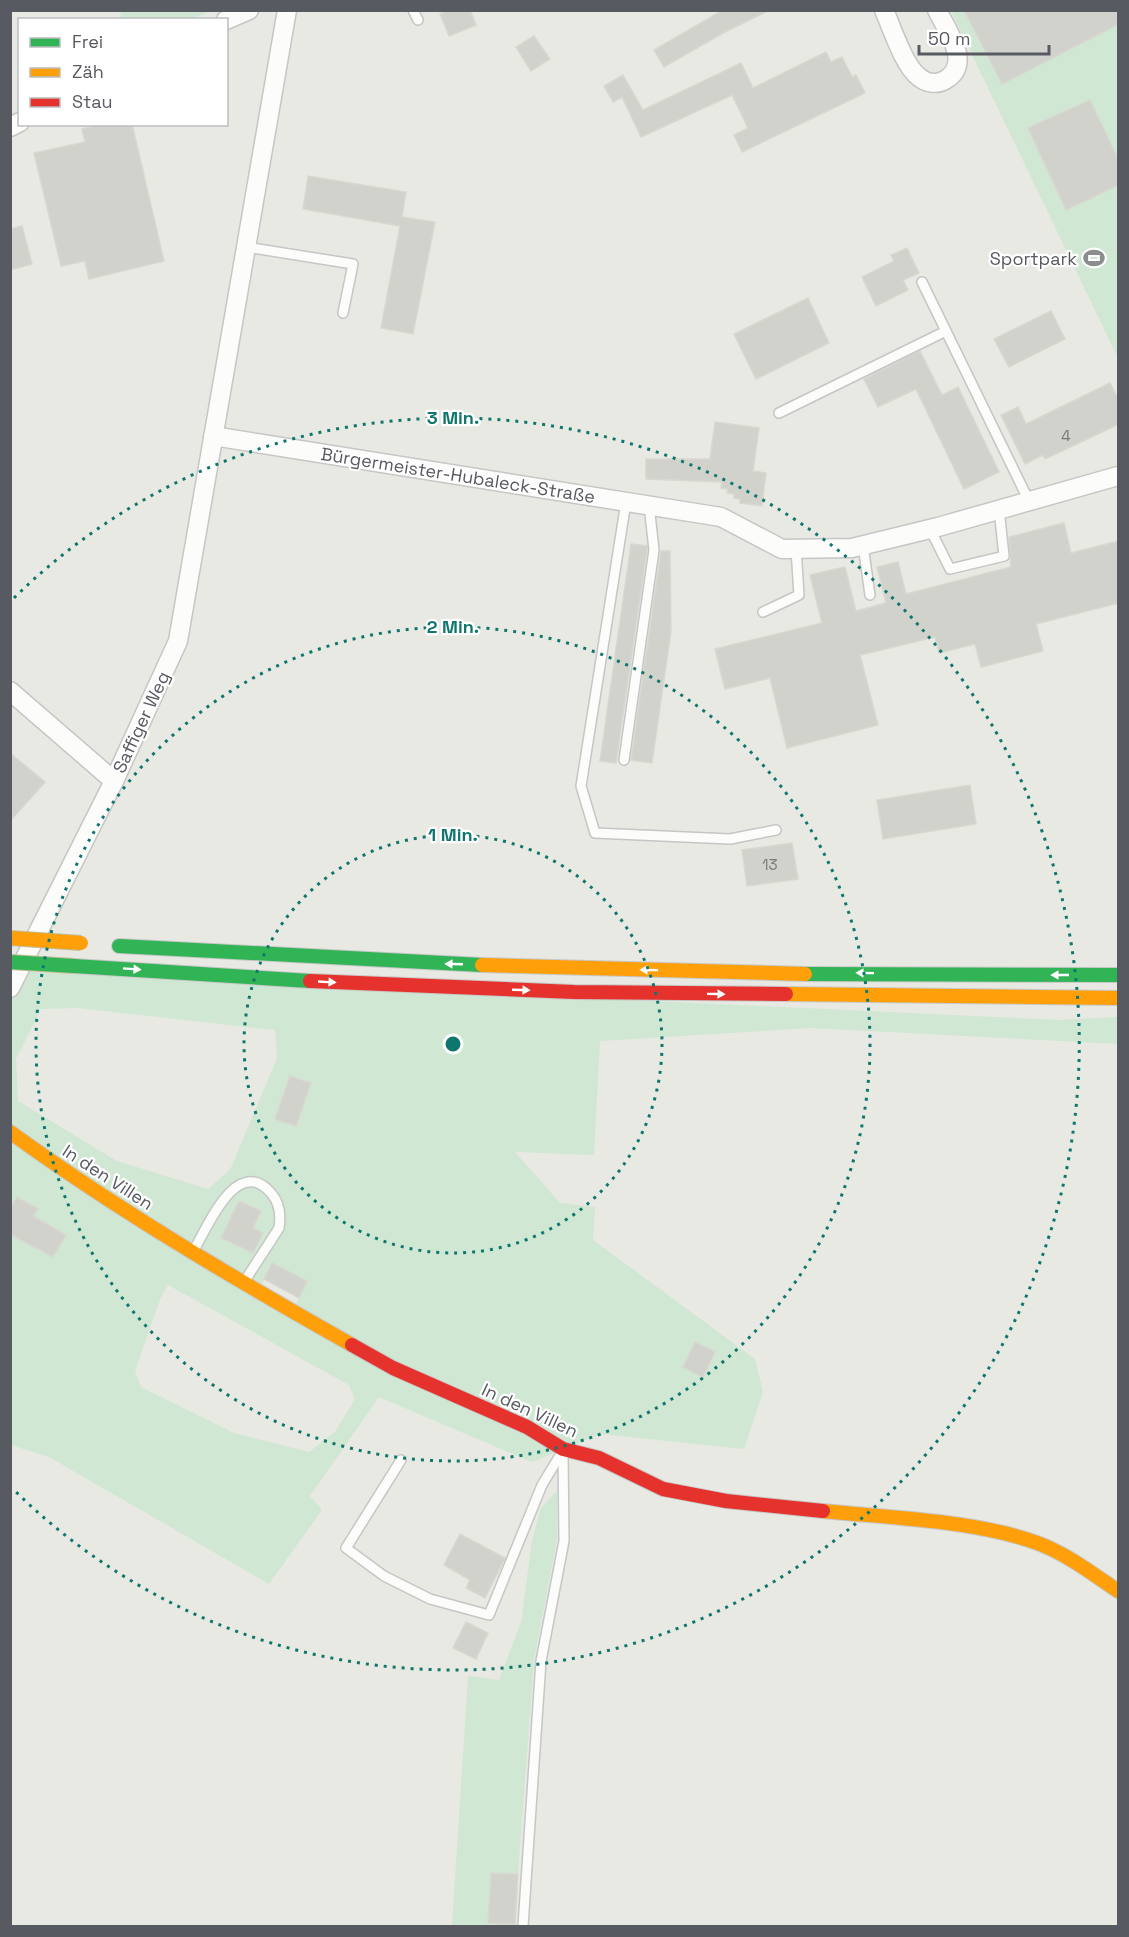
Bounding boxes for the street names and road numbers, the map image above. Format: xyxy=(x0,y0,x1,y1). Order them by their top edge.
street label: Bürgermeister-Hubaleck-Straße xyxy=(319,442,597,508)
street label: Saffiger Weg xyxy=(107,667,175,777)
street label: In den Villen xyxy=(58,1139,158,1215)
street label: In den Villen xyxy=(478,1378,582,1442)

